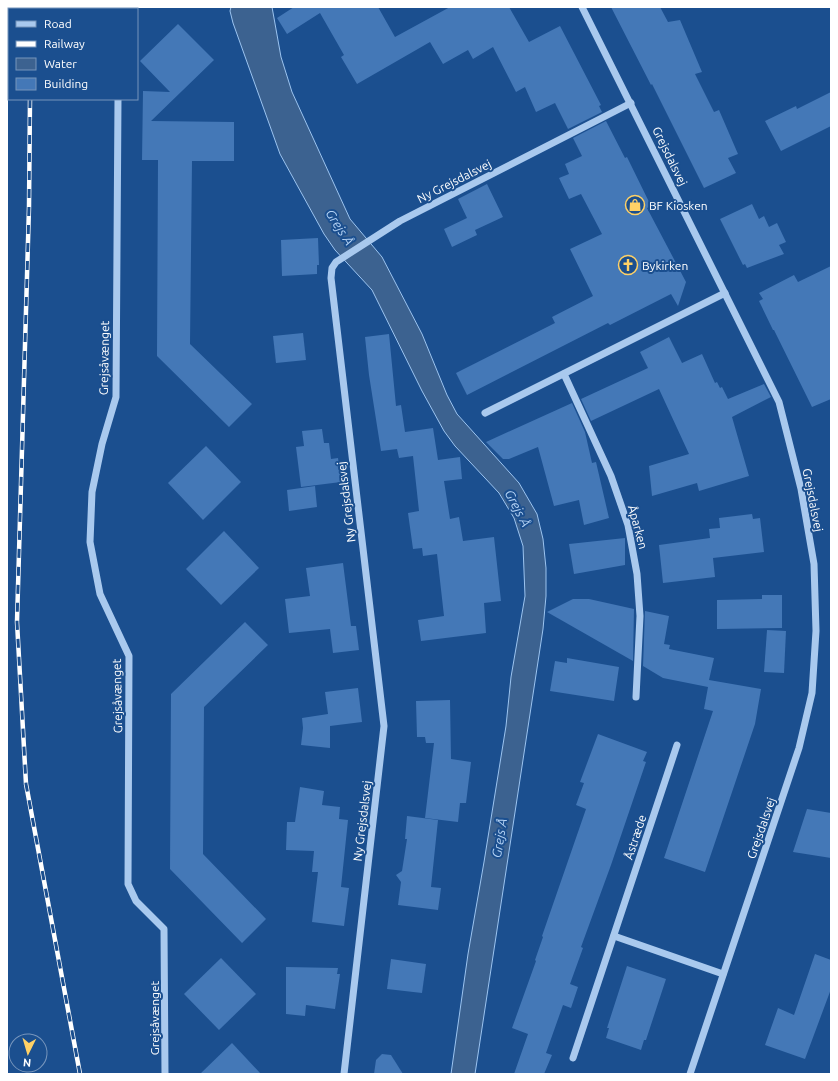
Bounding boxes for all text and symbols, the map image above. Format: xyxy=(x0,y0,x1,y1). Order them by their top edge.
legend xyxy=(8,8,138,100)
text: Road xyxy=(44,17,72,30)
text: Railway xyxy=(44,37,85,50)
text: Water xyxy=(44,57,77,70)
text: Building xyxy=(44,77,88,90)
street label: Grejsdalsvej xyxy=(650,124,690,188)
street label: Ny Grejsdalsvej xyxy=(415,157,493,205)
shop icon: BF Kiosken xyxy=(624,194,646,216)
place label: BF Kiosken xyxy=(649,199,708,212)
water label: Grejs Å xyxy=(323,206,357,248)
church icon: Bykirken xyxy=(617,254,639,276)
place label: Bykirken xyxy=(642,259,688,272)
street label: Grejsåvænget xyxy=(97,320,111,395)
street label: Ny Grejsdalsvej xyxy=(335,461,357,543)
street label: Grejsdalsvej xyxy=(800,467,826,533)
water label: Grejs Å xyxy=(502,487,534,529)
street label: Åparken xyxy=(626,504,650,550)
street label: Grejsåvænget xyxy=(110,658,124,733)
street label: Ny Grejsdalsvej xyxy=(351,780,373,862)
street label: Grejsdalsvej xyxy=(744,795,778,860)
street label: Åstræde xyxy=(622,813,648,861)
water label: Grejs Å xyxy=(489,817,509,859)
street label: Grejsåvænget xyxy=(148,980,161,1055)
north arrow xyxy=(8,1033,48,1073)
text: N xyxy=(23,1057,32,1069)

